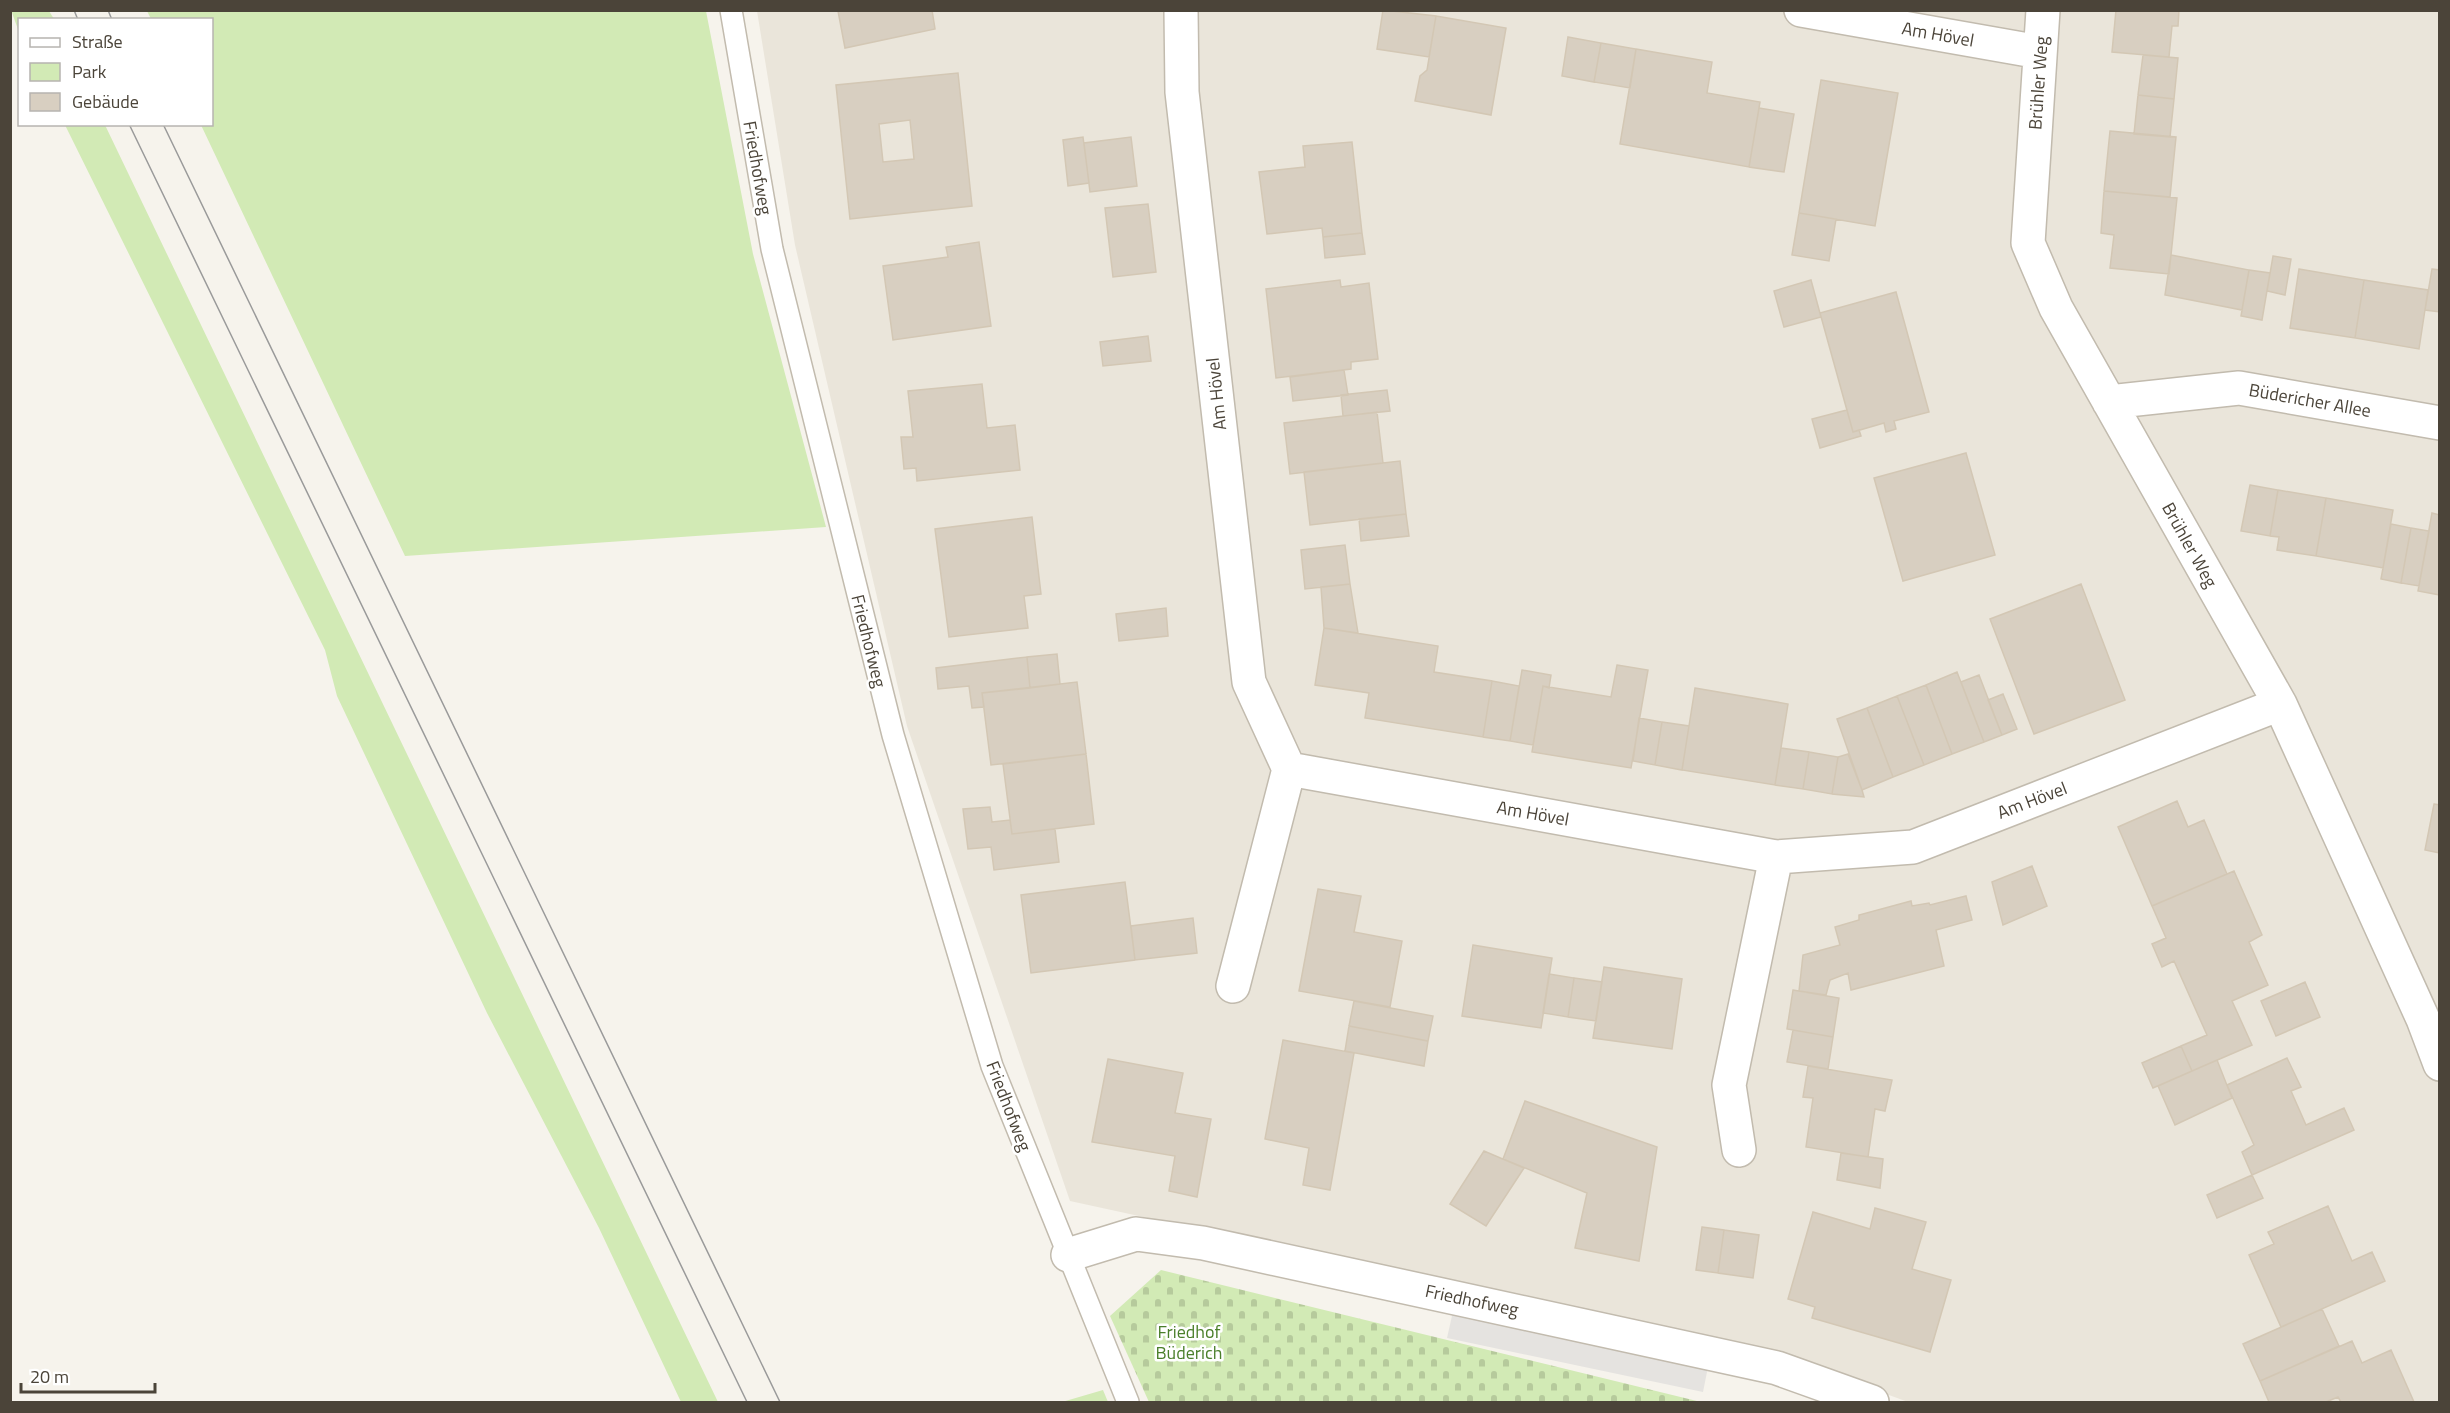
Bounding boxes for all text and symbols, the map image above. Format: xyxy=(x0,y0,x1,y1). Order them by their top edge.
street label: Am Hövel xyxy=(1900,14,1976,54)
legend xyxy=(18,18,213,126)
text: Straße xyxy=(72,28,123,55)
street label: Brühler Weg xyxy=(2021,35,2055,131)
text: Park xyxy=(72,58,107,85)
text: Gebäude xyxy=(72,88,139,115)
street label: Friedhofweg xyxy=(736,119,780,217)
street label: Am Hövel xyxy=(1199,356,1233,432)
street label: Büdericher Allee xyxy=(2247,376,2373,424)
street label: Brühler Weg xyxy=(2155,497,2225,593)
street label: Friedhofweg xyxy=(844,592,894,690)
street label: Am Hövel xyxy=(1993,774,2071,826)
street label: Am Hövel xyxy=(1495,793,1571,833)
street label: Friedhofweg xyxy=(979,1057,1039,1155)
street label: Friedhofweg xyxy=(1423,1277,1521,1323)
park label: Friedhof Büderich xyxy=(1156,1318,1222,1366)
scale bar xyxy=(21,1356,154,1394)
text: 20 m xyxy=(30,1363,69,1390)

